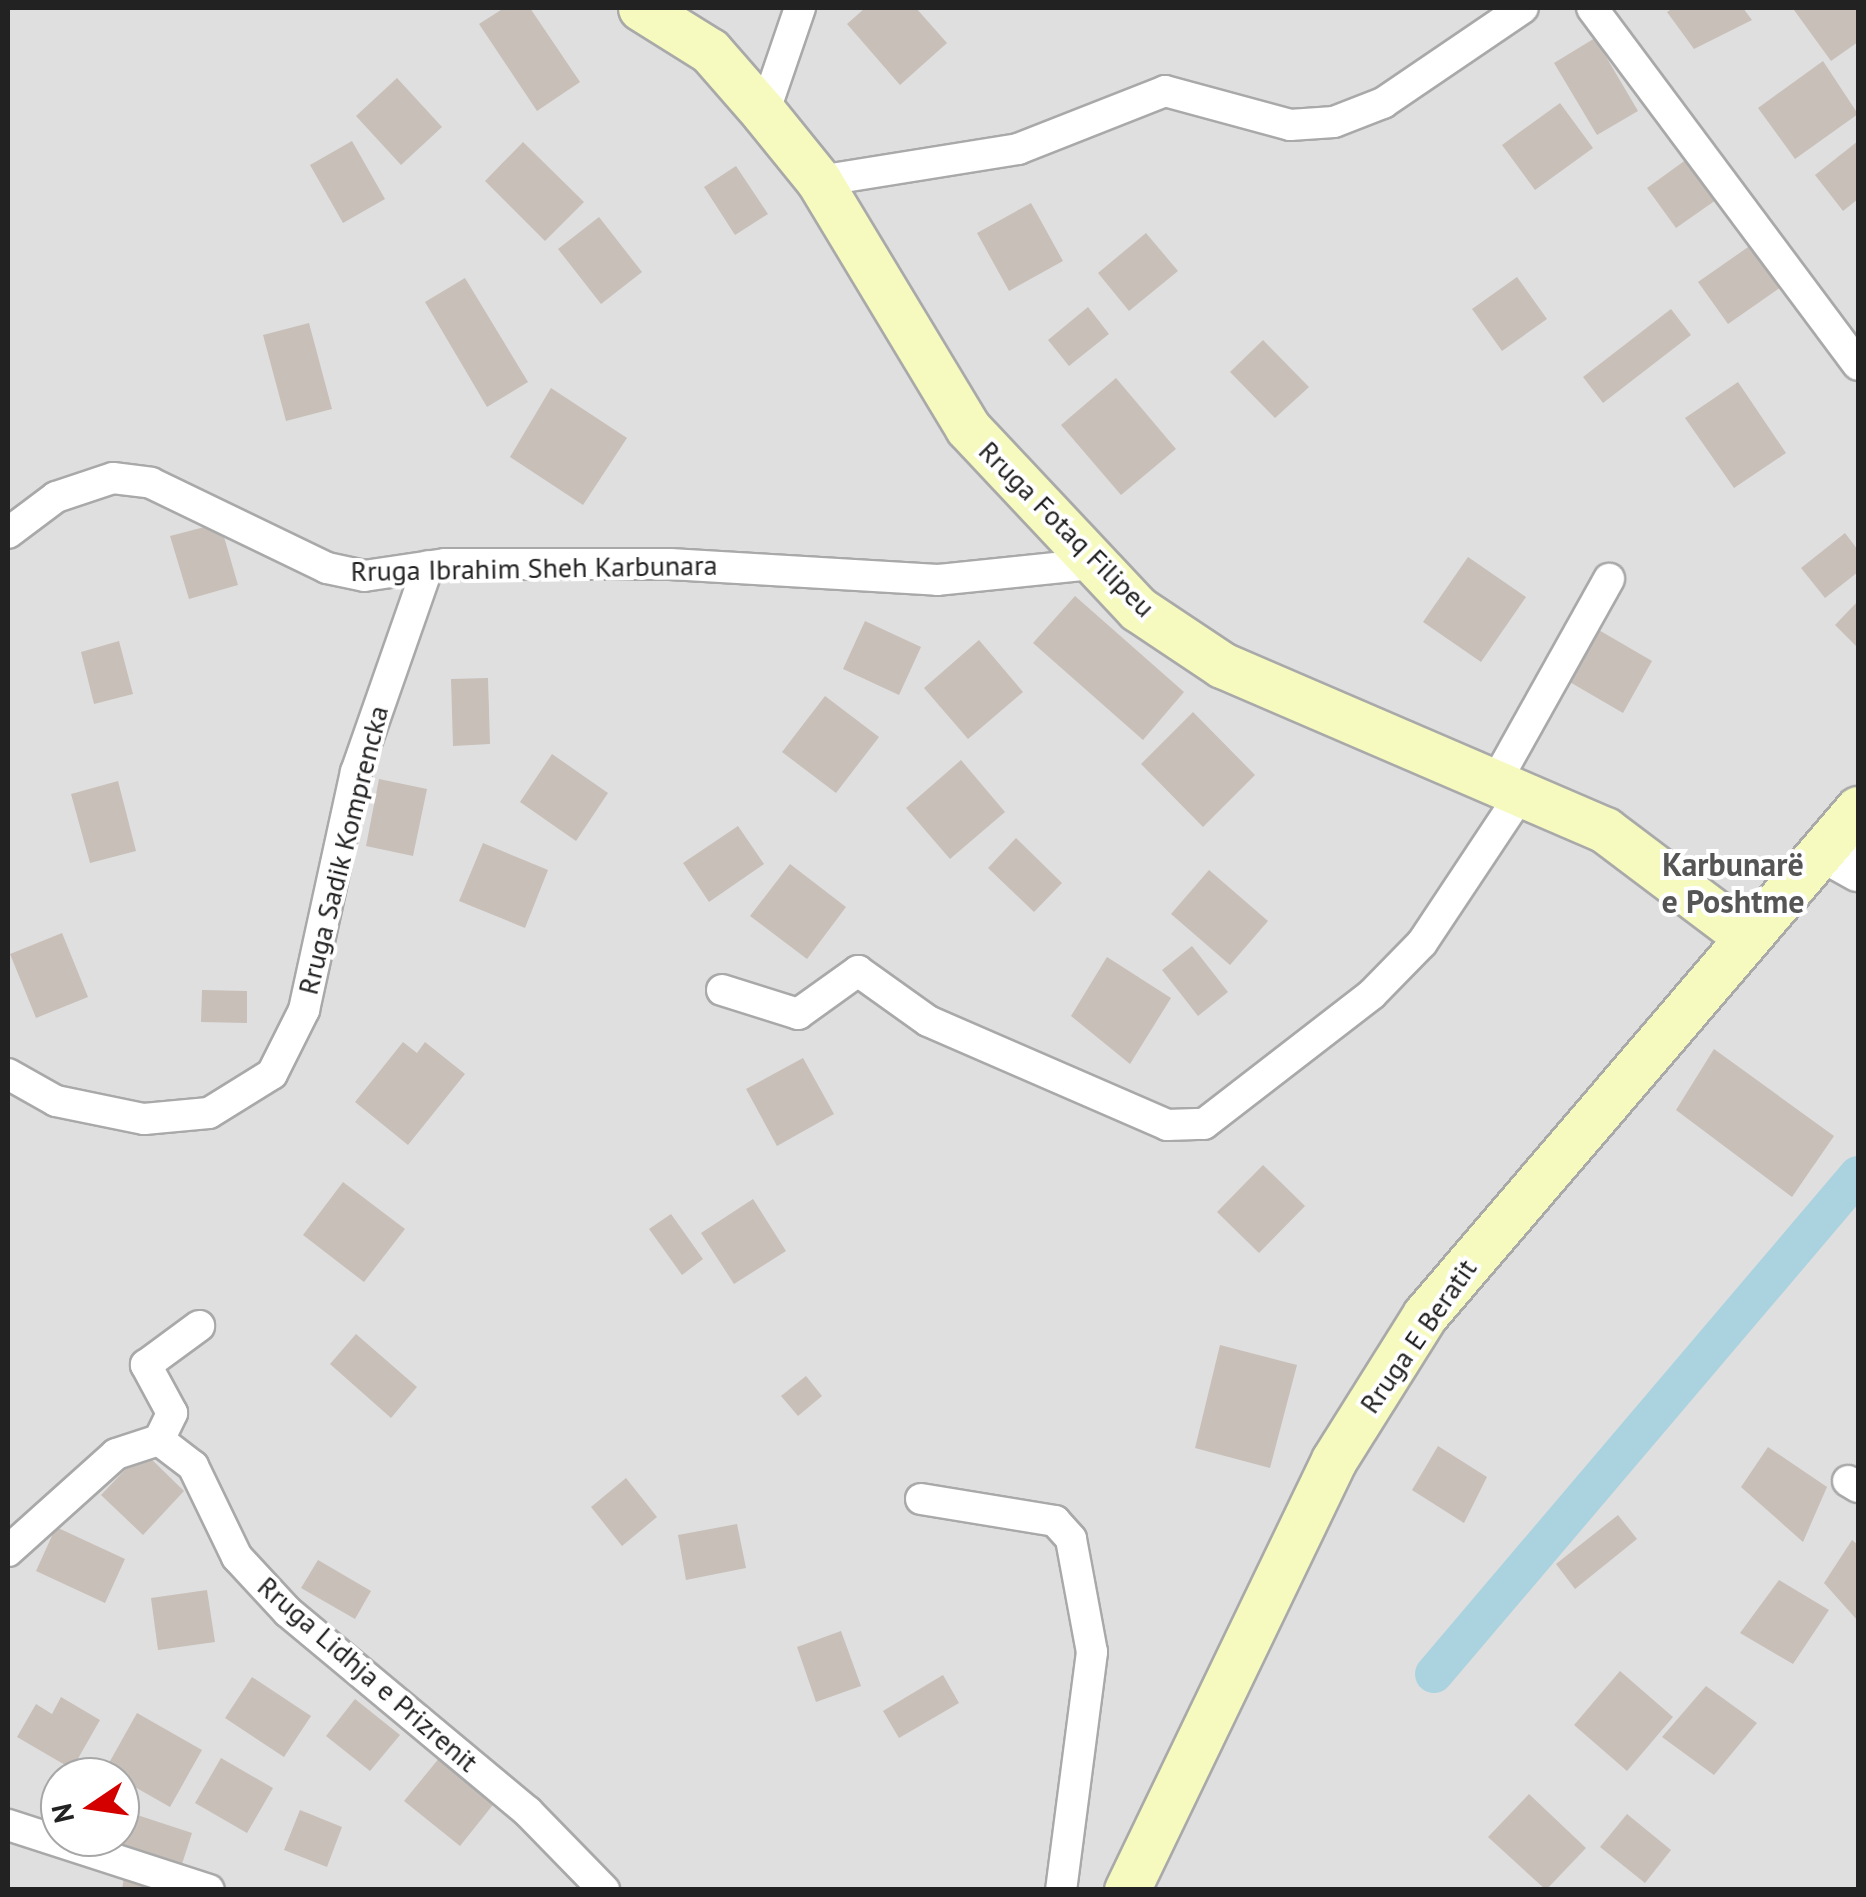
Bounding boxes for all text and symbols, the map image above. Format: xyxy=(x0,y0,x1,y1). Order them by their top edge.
street label: Rruga Fotaq Filipeu xyxy=(972,434,1162,624)
street label: Rruga Ibrahim Sheh Karbunara xyxy=(350,548,718,588)
street label: Rruga Sadik Komprencka xyxy=(291,702,395,998)
district label: Karbunarë e Poshtme xyxy=(1662,846,1804,921)
street label: Rruga E Beratit xyxy=(1353,1252,1483,1420)
street label: Rruga Lidhja e Prizrenit xyxy=(251,1569,485,1779)
north arrow xyxy=(40,1757,140,1857)
text: N xyxy=(42,1800,82,1827)

